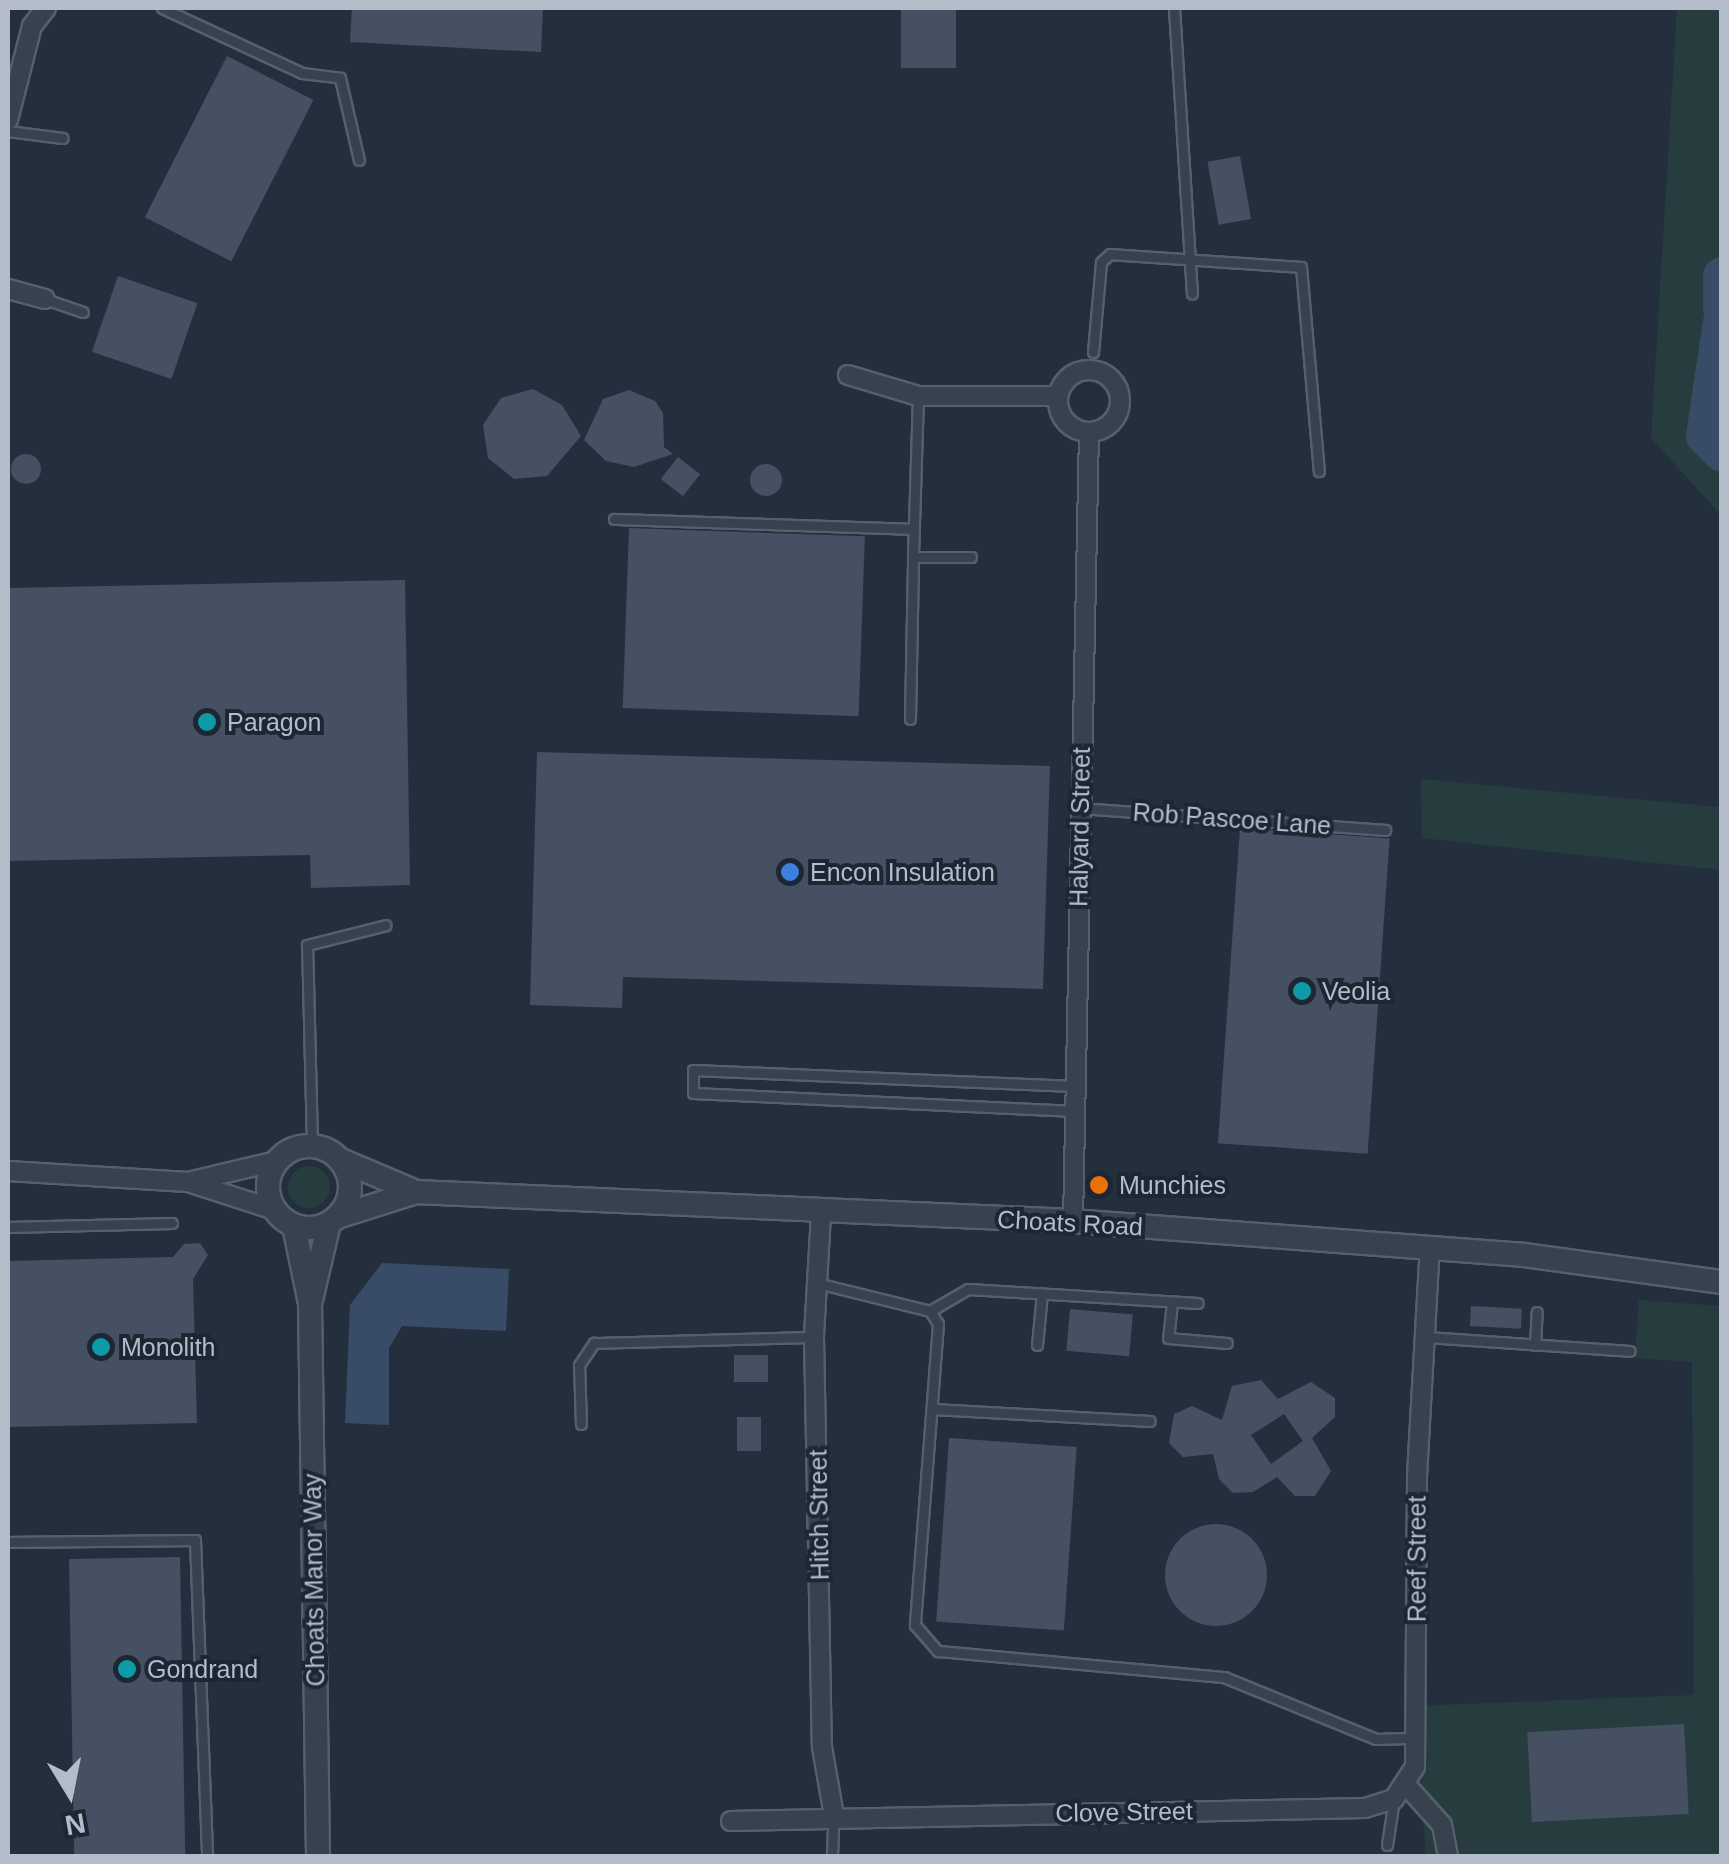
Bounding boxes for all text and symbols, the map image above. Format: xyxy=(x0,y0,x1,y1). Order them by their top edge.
place label: Paragon xyxy=(227,707,322,737)
marker: Paragon xyxy=(196,711,218,733)
street label: Halyard Street xyxy=(1064,747,1096,907)
street label: Rob Pascoe Lane xyxy=(1132,797,1332,841)
place label: Encon Insulation xyxy=(810,857,995,887)
marker: Encon Insulation xyxy=(779,861,801,883)
place label: Veolia xyxy=(1322,976,1390,1006)
marker: Veolia xyxy=(1291,980,1313,1002)
place label: Munchies xyxy=(1119,1170,1226,1200)
marker: Munchies xyxy=(1088,1174,1110,1196)
street label: Choats Road xyxy=(996,1204,1144,1242)
place label: Monolith xyxy=(121,1332,215,1362)
marker: Monolith xyxy=(90,1336,112,1358)
street label: Hitch Street xyxy=(803,1449,835,1581)
street label: Choats Manor Way xyxy=(297,1473,331,1687)
street label: Reef Street xyxy=(1402,1496,1432,1622)
place label: Gondrand xyxy=(147,1654,258,1684)
marker: Gondrand xyxy=(116,1658,138,1680)
north arrow xyxy=(20,1744,120,1844)
street label: Clove Street xyxy=(1055,1796,1193,1828)
text: N xyxy=(63,1807,88,1841)

